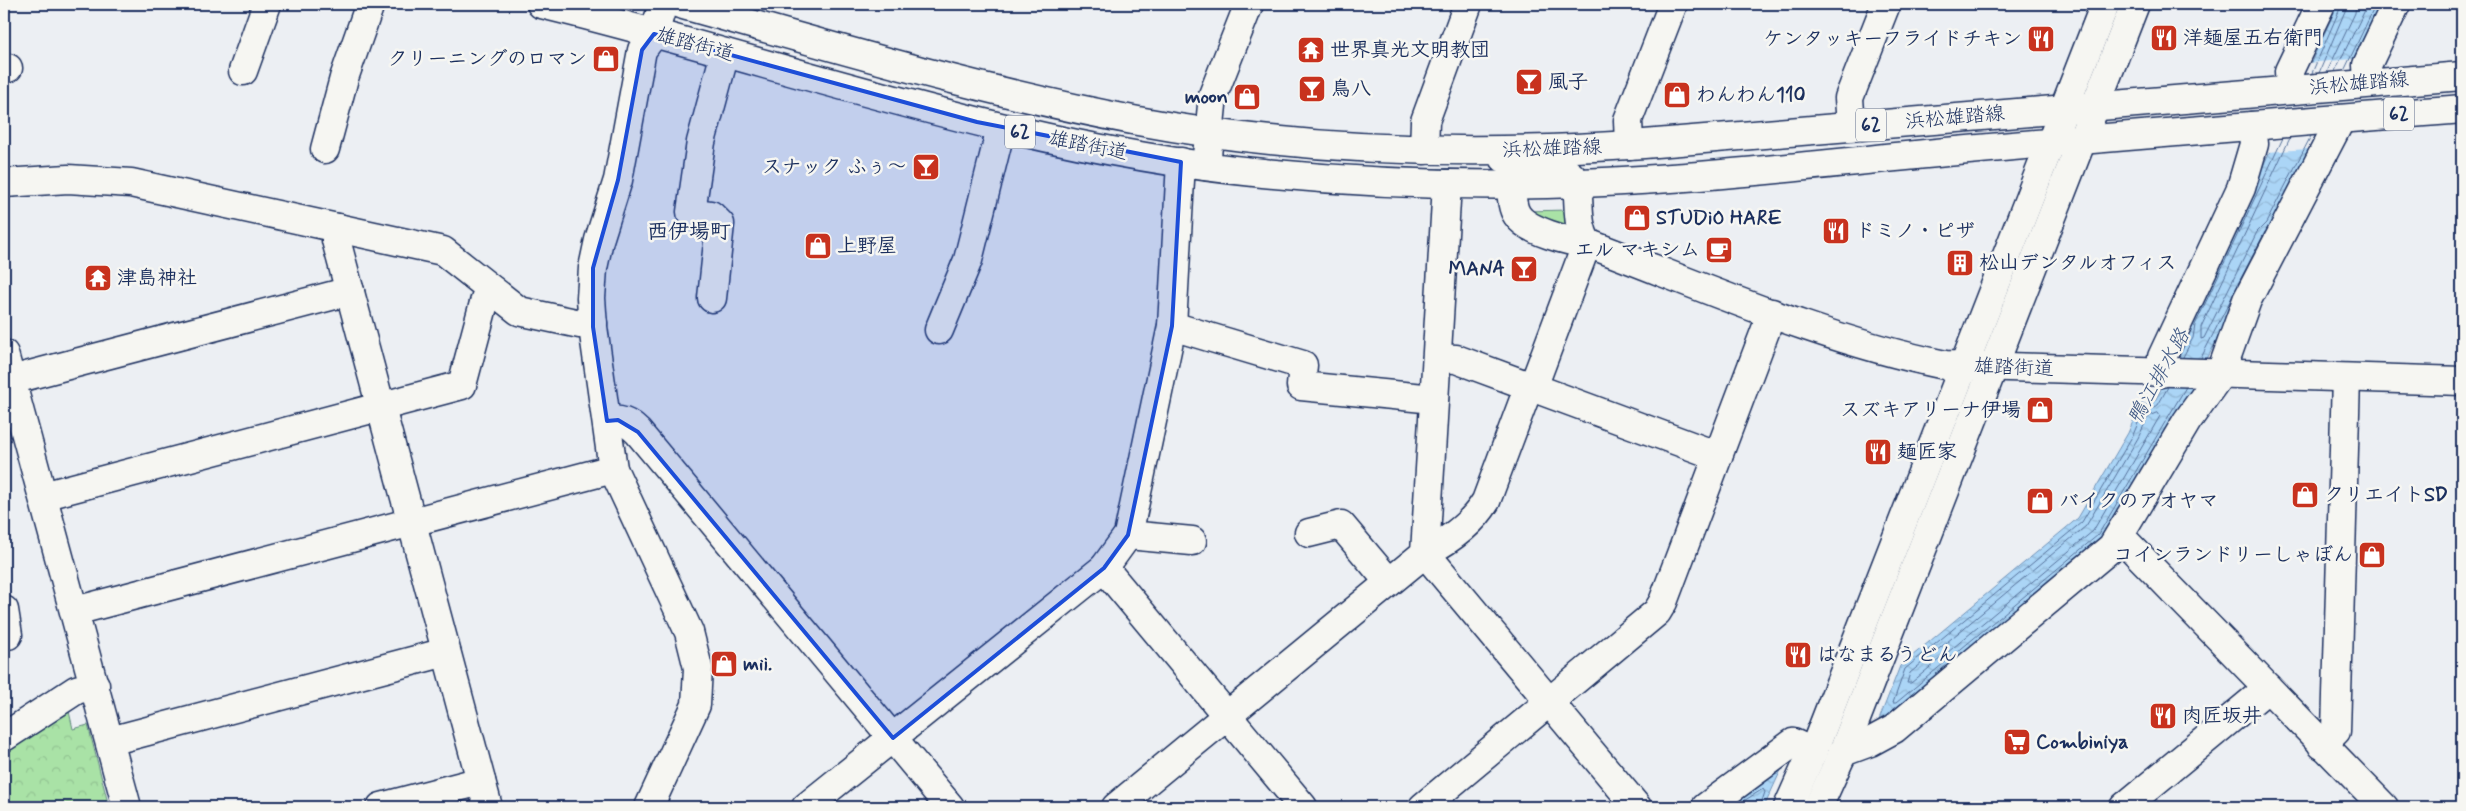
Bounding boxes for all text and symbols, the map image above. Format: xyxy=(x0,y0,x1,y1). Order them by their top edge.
street label: 雄踏街道 xyxy=(653,22,737,68)
restaurant icon: 洋麺屋五右衛門 xyxy=(2149,23,2179,53)
restaurant icon: ケンタッキーフライドチキン xyxy=(2026,24,2056,54)
place label: 洋麺屋五右衛門 xyxy=(2183,25,2323,52)
place label: ケンタッキーフライドチキン xyxy=(1763,26,2022,53)
temple icon: 世界真光文明教団 xyxy=(1296,35,1326,65)
place label: 世界真光文明教団 xyxy=(1330,37,1490,64)
shop icon: クリーニングのロマン xyxy=(591,44,621,74)
place label: クリーニングのロマン xyxy=(387,46,587,73)
street label: 浜松雄踏線 xyxy=(2308,66,2410,102)
bar icon: 風子 xyxy=(1514,67,1544,97)
place label: 風子 xyxy=(1548,69,1588,96)
bar icon: 鳥八 xyxy=(1297,74,1327,104)
place label: 鳥八 xyxy=(1331,76,1371,103)
shop icon: わんわん110 xyxy=(1662,80,1692,110)
shop icon: moon xyxy=(1232,82,1262,112)
place label: わんわん110 xyxy=(1696,82,1806,109)
place label: moon xyxy=(1185,84,1228,111)
road number: 62 xyxy=(2384,98,2414,130)
street label: 浜松雄踏線 xyxy=(1904,100,2006,136)
road number: 62 xyxy=(1856,108,1886,142)
road number: 62 xyxy=(1005,115,1035,148)
street label: 雄踏街道 xyxy=(1046,125,1130,167)
street label: 浜松雄踏線 xyxy=(1502,134,1602,164)
bar icon: スナック ふぅ～ xyxy=(911,152,941,182)
place label: スナック ふぅ～ xyxy=(762,154,907,181)
shop icon: STUDiO HARE xyxy=(1622,203,1652,233)
place label: STUDiO HARE xyxy=(1656,205,1782,232)
restaurant icon: ドミノ・ピザ xyxy=(1821,216,1851,246)
district label: 西伊場町 xyxy=(647,218,731,246)
place label: ドミノ・ピザ xyxy=(1855,218,1975,245)
shop icon: 上野屋 xyxy=(803,231,833,261)
place label: 上野屋 xyxy=(837,233,897,260)
cafe icon: エル マキシム xyxy=(1704,235,1734,265)
place label: エル マキシム xyxy=(1575,237,1700,264)
building icon: 松山デンタルオフィス xyxy=(1945,248,1975,278)
place label: 松山デンタルオフィス xyxy=(1979,250,2177,277)
bar icon: MANA xyxy=(1509,254,1539,284)
place label: MANA xyxy=(1449,256,1505,283)
temple icon: 津島神社 xyxy=(83,263,113,293)
place label: 津島神社 xyxy=(117,265,197,292)
water label: 鴨江排水路 xyxy=(2121,323,2197,430)
street label: 雄踏街道 xyxy=(1974,353,2054,383)
shop icon: スズキアリーナ伊場 xyxy=(2025,395,2055,425)
place label: スズキアリーナ伊場 xyxy=(1840,397,2021,424)
restaurant icon: 麺匠家 xyxy=(1863,437,1893,467)
place label: 麺匠家 xyxy=(1897,439,1957,466)
shop icon: クリエイトSD xyxy=(2290,480,2320,510)
place label: クリエイトSD xyxy=(2324,482,2448,509)
shop icon: バイクのアオヤマ xyxy=(2025,486,2055,516)
place label: バイクのアオヤマ xyxy=(2059,488,2219,515)
shop icon: コインランドリーしゃぼん xyxy=(2357,540,2387,570)
place label: コインランドリーしゃぼん xyxy=(2113,542,2353,569)
restaurant icon: はなまるうどん xyxy=(1783,640,1813,670)
place label: はなまるうどん xyxy=(1817,642,1957,669)
shop icon: mii. xyxy=(709,649,739,679)
place label: mii. xyxy=(743,651,772,678)
restaurant icon: 肉匠坂井 xyxy=(2148,701,2178,731)
place label: 肉匠坂井 xyxy=(2182,703,2262,730)
supermarket icon: Combiniya xyxy=(2002,727,2032,757)
place label: Combiniya xyxy=(2036,729,2128,756)

